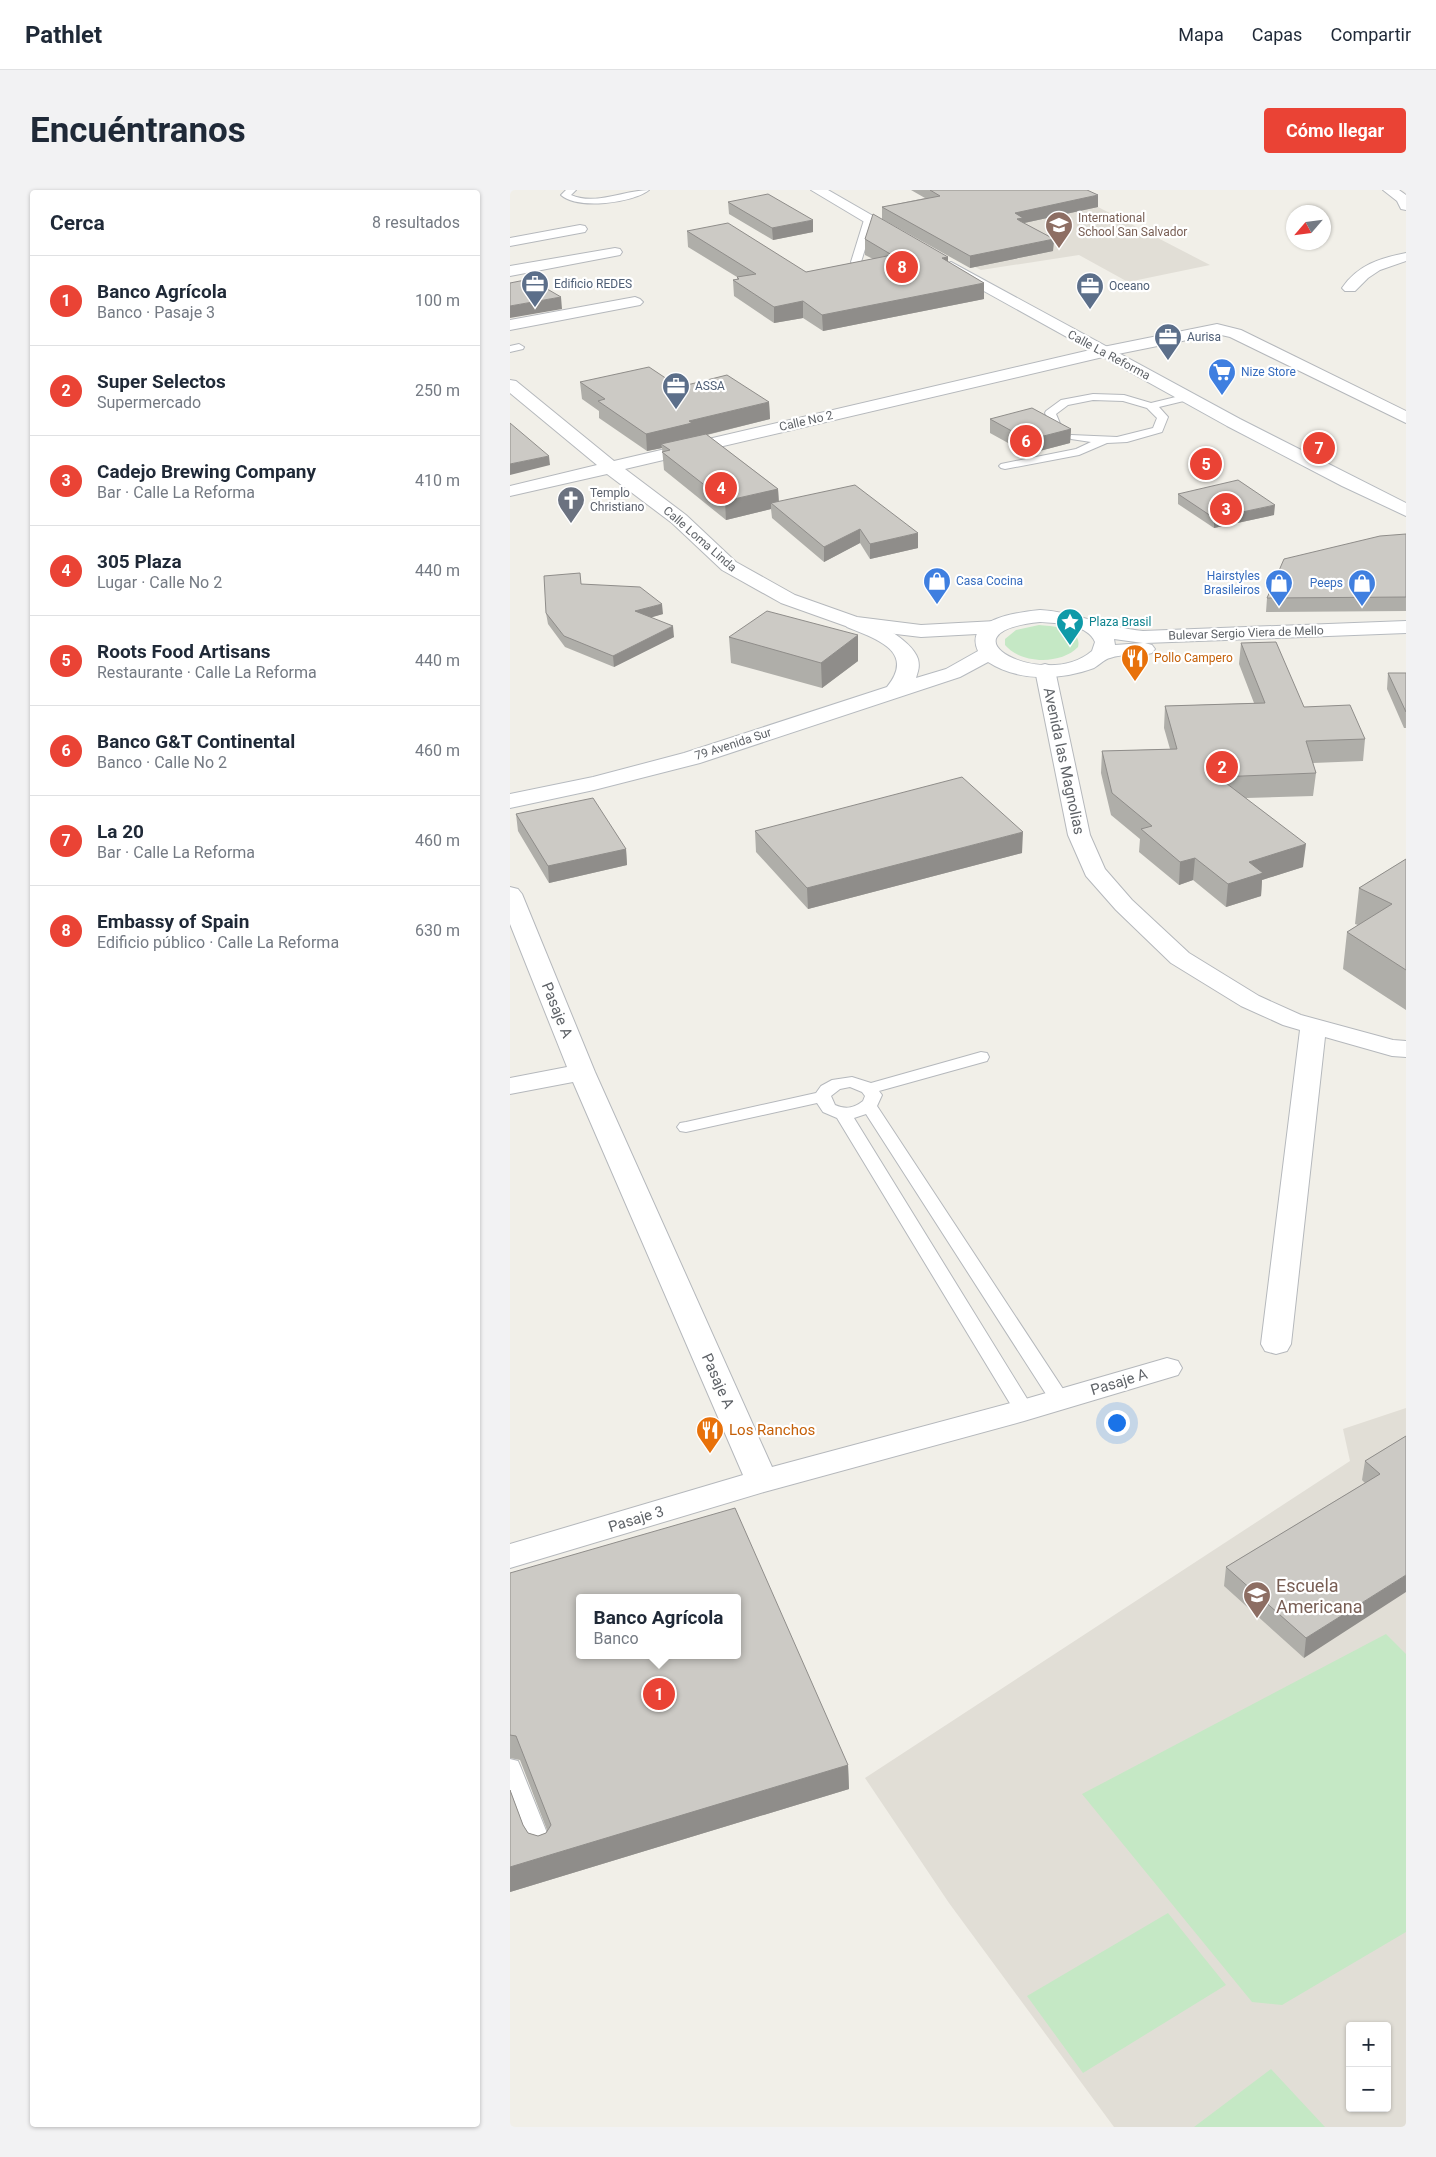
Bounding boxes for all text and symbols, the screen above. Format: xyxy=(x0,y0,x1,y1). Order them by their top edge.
text: Pathlet xyxy=(25,21,102,49)
text: Mapa xyxy=(1178,24,1224,45)
text: Capas xyxy=(1252,24,1302,45)
text: Compartir xyxy=(1330,24,1411,45)
button: Cómo llegar xyxy=(1264,108,1406,153)
text: Encuéntranos xyxy=(30,110,246,151)
north arrow xyxy=(1286,205,1331,250)
school or university icon: International School San Salvador xyxy=(1044,210,1074,249)
text: Cerca xyxy=(50,211,105,235)
place label: International School San Salvador xyxy=(1078,211,1187,239)
text: 8 resultados xyxy=(372,213,460,232)
pin: 8 xyxy=(886,248,918,286)
office icon: Edificio REDES xyxy=(520,269,550,308)
office icon: Oceano xyxy=(1075,271,1105,310)
place label: Edificio REDES xyxy=(554,277,632,291)
place label: Oceano xyxy=(1109,279,1150,293)
text: Banco Agrícola xyxy=(97,280,227,303)
text: 1 xyxy=(61,291,71,310)
text: 100 m xyxy=(415,291,460,310)
text: Banco · Pasaje 3 xyxy=(97,303,215,322)
office icon: Aurisa xyxy=(1153,322,1183,361)
street label: Calle La Reforma xyxy=(1065,327,1153,383)
place label: Aurisa xyxy=(1187,330,1221,344)
supermarket icon: Nize Store xyxy=(1207,357,1237,396)
place label: Nize Store xyxy=(1241,365,1296,379)
text: Super Selectos xyxy=(97,370,226,393)
office icon: ASSA xyxy=(661,371,691,410)
place label: ASSA xyxy=(695,379,725,393)
text: 2 xyxy=(61,381,71,400)
text: 250 m xyxy=(415,381,460,400)
text: Supermercado xyxy=(97,393,201,412)
street label: Calle No 2 xyxy=(778,408,834,434)
pin: 6 xyxy=(1010,422,1042,460)
pin: 7 xyxy=(1303,429,1335,467)
pin: 5 xyxy=(1190,445,1222,483)
text: Cadejo Brewing Company xyxy=(97,460,316,483)
pin: 4 xyxy=(705,469,737,507)
text: 3 xyxy=(61,471,71,490)
text: 410 m xyxy=(415,471,460,490)
text: Bar · Calle La Reforma xyxy=(97,483,255,502)
church icon: Templo Christiano xyxy=(556,485,586,524)
place label: Templo Christiano xyxy=(590,486,645,514)
pin: 3 xyxy=(1210,490,1242,528)
street label: Calle Loma Linda xyxy=(661,503,739,575)
text: 305 Plaza xyxy=(97,550,182,573)
text: 4 xyxy=(61,561,71,580)
text: 440 m xyxy=(415,561,460,580)
shop icon: Casa Cocina xyxy=(922,566,952,605)
shop icon: Hairstyles Brasileiros xyxy=(1264,568,1294,607)
shop icon: Peeps xyxy=(1347,568,1377,607)
place label: Hairstyles Brasileiros xyxy=(1204,569,1260,597)
text: Lugar · Calle No 2 xyxy=(97,573,222,592)
place label: Casa Cocina xyxy=(956,574,1023,588)
place label: Peeps xyxy=(1310,576,1343,590)
place icon: Plaza Brasil xyxy=(1055,607,1085,646)
place label: Plaza Brasil xyxy=(1089,615,1151,629)
street label: Bulevar Sergio Viera de Mello xyxy=(1168,623,1324,643)
text: Roots Food Artisans xyxy=(97,640,271,663)
restaurant icon: Pollo Campero xyxy=(1120,643,1150,682)
text: 5 xyxy=(61,651,71,670)
text: 440 m xyxy=(415,651,460,670)
place label: Pollo Campero xyxy=(1154,651,1233,665)
text: Restaurante · Calle La Reforma xyxy=(97,663,317,682)
street label: Avenida las Magnolias xyxy=(1040,686,1088,836)
street label: 79 Avenida Sur xyxy=(693,725,773,763)
text: Banco G&T Continental xyxy=(97,730,295,753)
text: 6 xyxy=(61,741,71,760)
text: 460 m xyxy=(415,741,460,760)
pin: 2 xyxy=(1206,748,1238,786)
text: Banco · Calle No 2 xyxy=(97,753,227,772)
text: La 20 xyxy=(97,820,144,843)
text: 7 xyxy=(61,831,71,850)
text: 460 m xyxy=(415,831,460,850)
text: Bar · Calle La Reforma xyxy=(97,843,255,862)
text: Embassy of Spain xyxy=(97,910,249,933)
text: 8 xyxy=(61,921,71,940)
text: 630 m xyxy=(415,921,460,940)
text: Edificio público · Calle La Reforma xyxy=(97,933,339,952)
street label: Pasaje A xyxy=(538,980,576,1041)
street label: Pasaje A xyxy=(698,1351,738,1412)
street label: Pasaje A xyxy=(1088,1365,1150,1399)
your location xyxy=(1104,1410,1130,1436)
restaurant icon: Los Ranchos xyxy=(695,1415,725,1454)
place label: Los Ranchos xyxy=(729,1421,815,1439)
street label: Pasaje 3 xyxy=(606,1502,666,1536)
place label: Escuela Americana xyxy=(1276,1575,1363,1617)
school or university icon: Escuela Americana xyxy=(1242,1580,1272,1619)
popup xyxy=(576,1594,741,1659)
text: Banco Agrícola xyxy=(594,1606,723,1629)
text: Banco xyxy=(594,1629,639,1648)
pin: 1 xyxy=(643,1675,675,1713)
map controls xyxy=(1346,2022,1391,2112)
button: + xyxy=(1346,2022,1391,2067)
button: − xyxy=(1346,2067,1391,2112)

